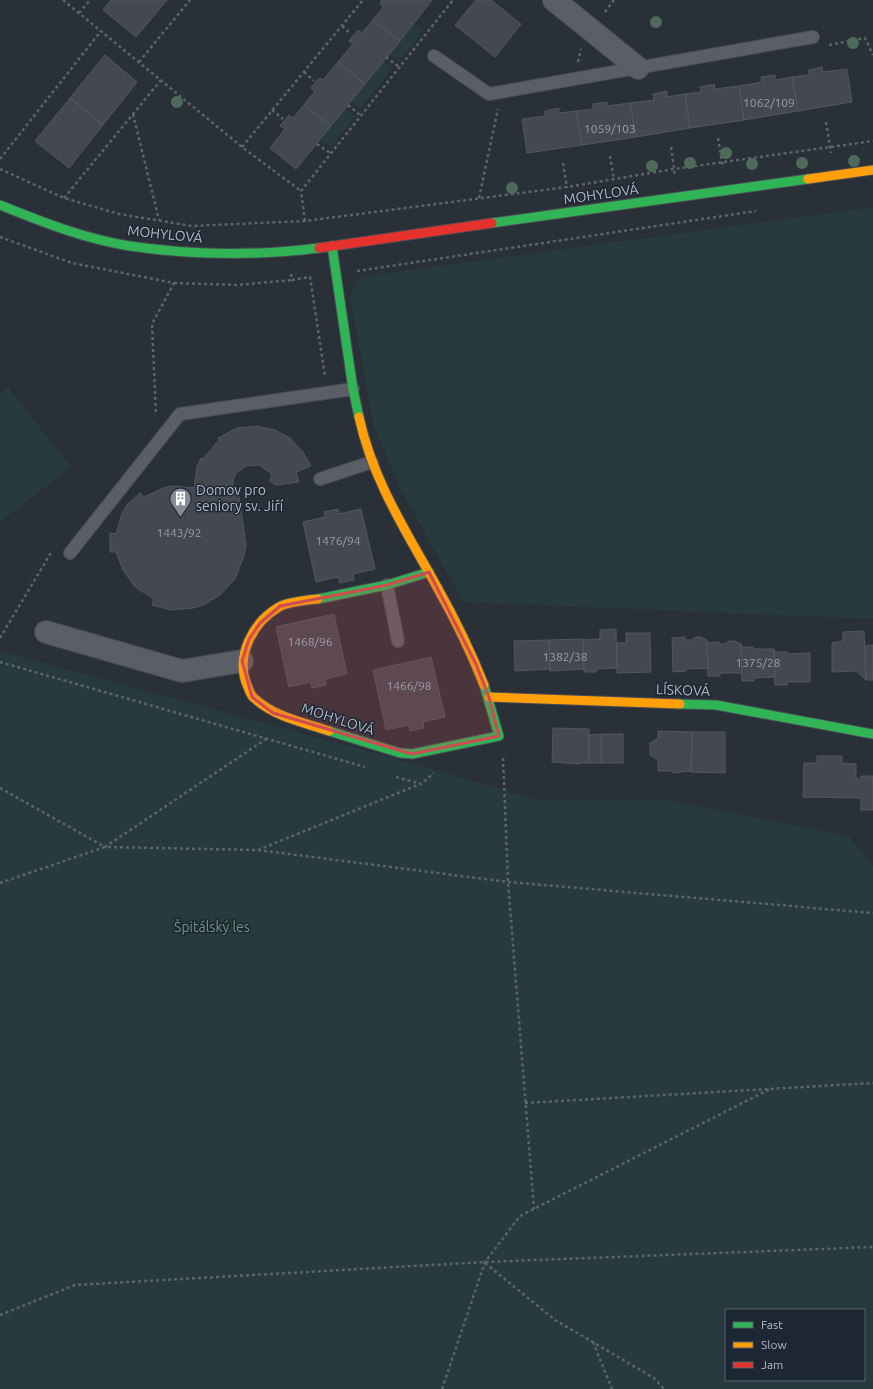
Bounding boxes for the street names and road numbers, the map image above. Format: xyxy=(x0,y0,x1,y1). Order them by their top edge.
street label: MOHYLOVÁ xyxy=(562,180,640,207)
street label: MOHYLOVÁ xyxy=(127,221,204,246)
street label: LÍSKOVÁ xyxy=(656,680,710,699)
street label: MOHYLOVÁ xyxy=(300,699,377,738)

